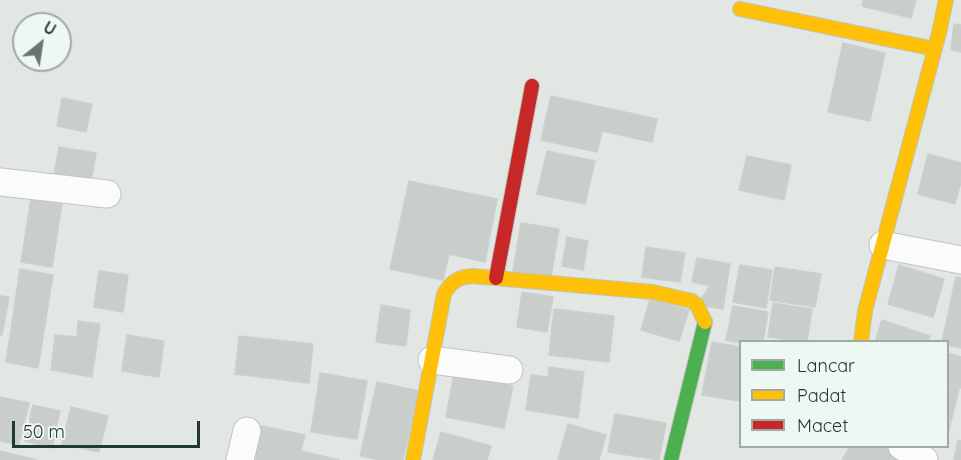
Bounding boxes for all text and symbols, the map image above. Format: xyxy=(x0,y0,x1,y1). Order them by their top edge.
north arrow xyxy=(12,12,72,72)
text: U xyxy=(40,17,60,40)
legend xyxy=(739,340,949,448)
text: Lancar xyxy=(797,354,855,377)
text: Padat xyxy=(797,384,846,407)
scale bar xyxy=(15,409,202,447)
text: Macet xyxy=(797,414,848,437)
text: 50 m xyxy=(23,420,65,443)

